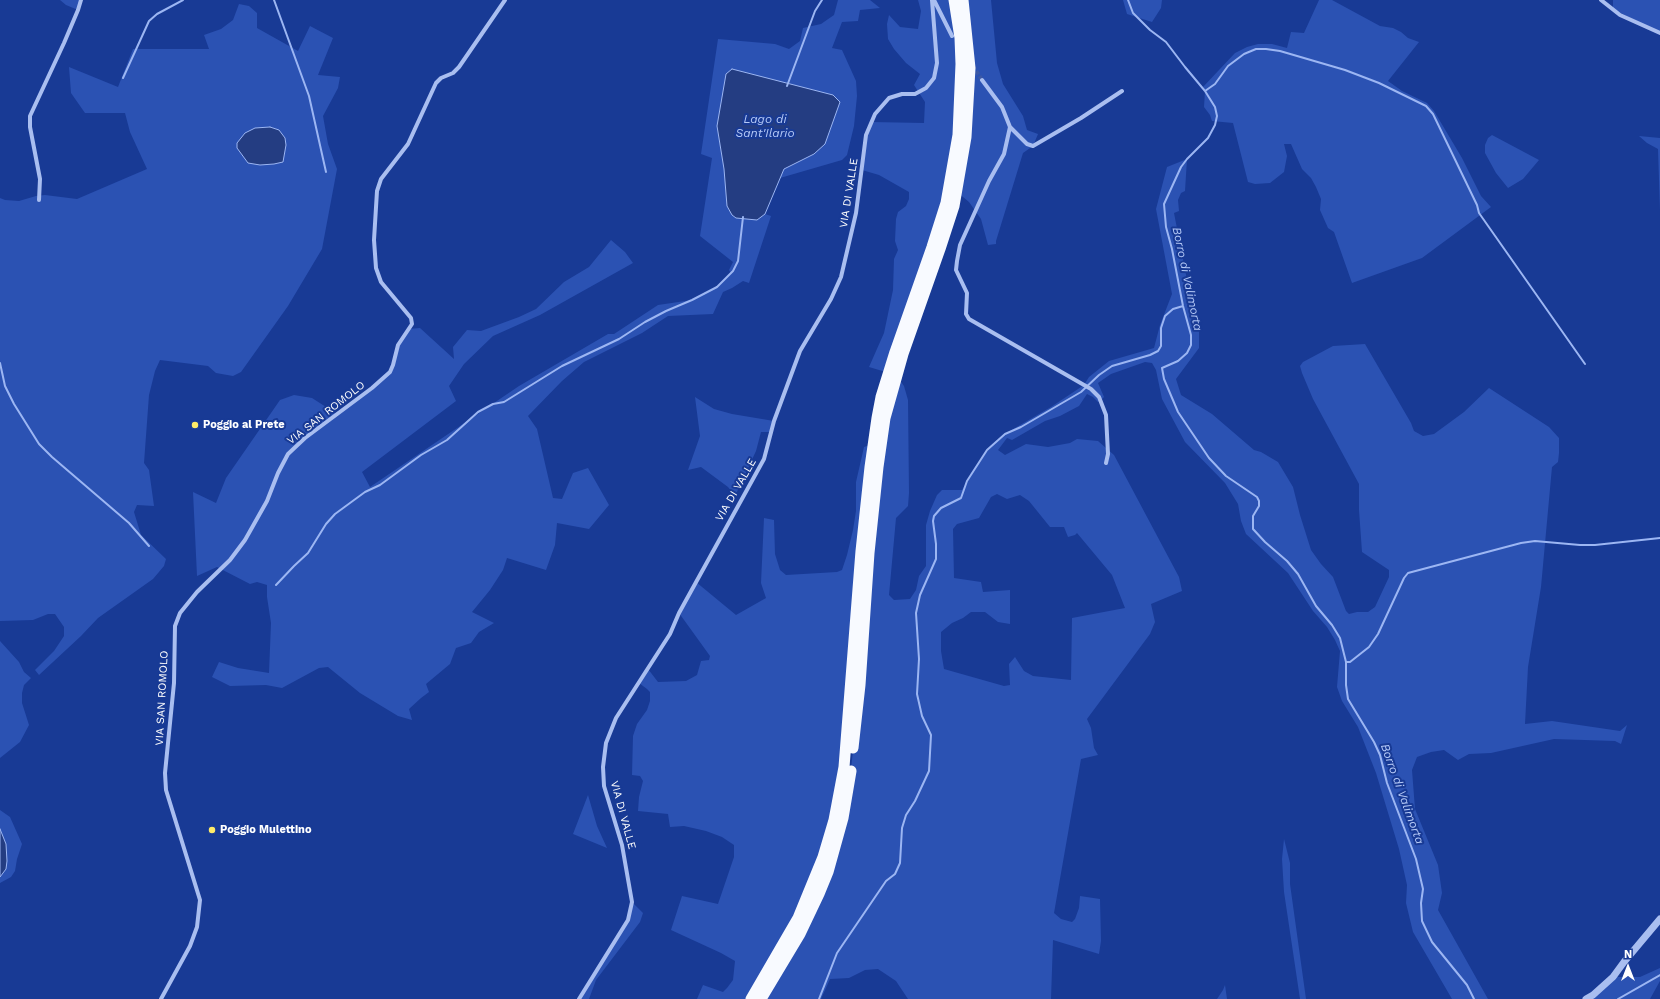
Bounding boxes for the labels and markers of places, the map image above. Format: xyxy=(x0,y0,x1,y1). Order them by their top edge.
place label: Poggio al Prete xyxy=(203,418,285,432)
marker: Poggio al Prete xyxy=(190,420,200,430)
place label: Poggio Mulettino xyxy=(220,823,312,837)
marker: Poggio Mulettino xyxy=(207,825,217,835)

